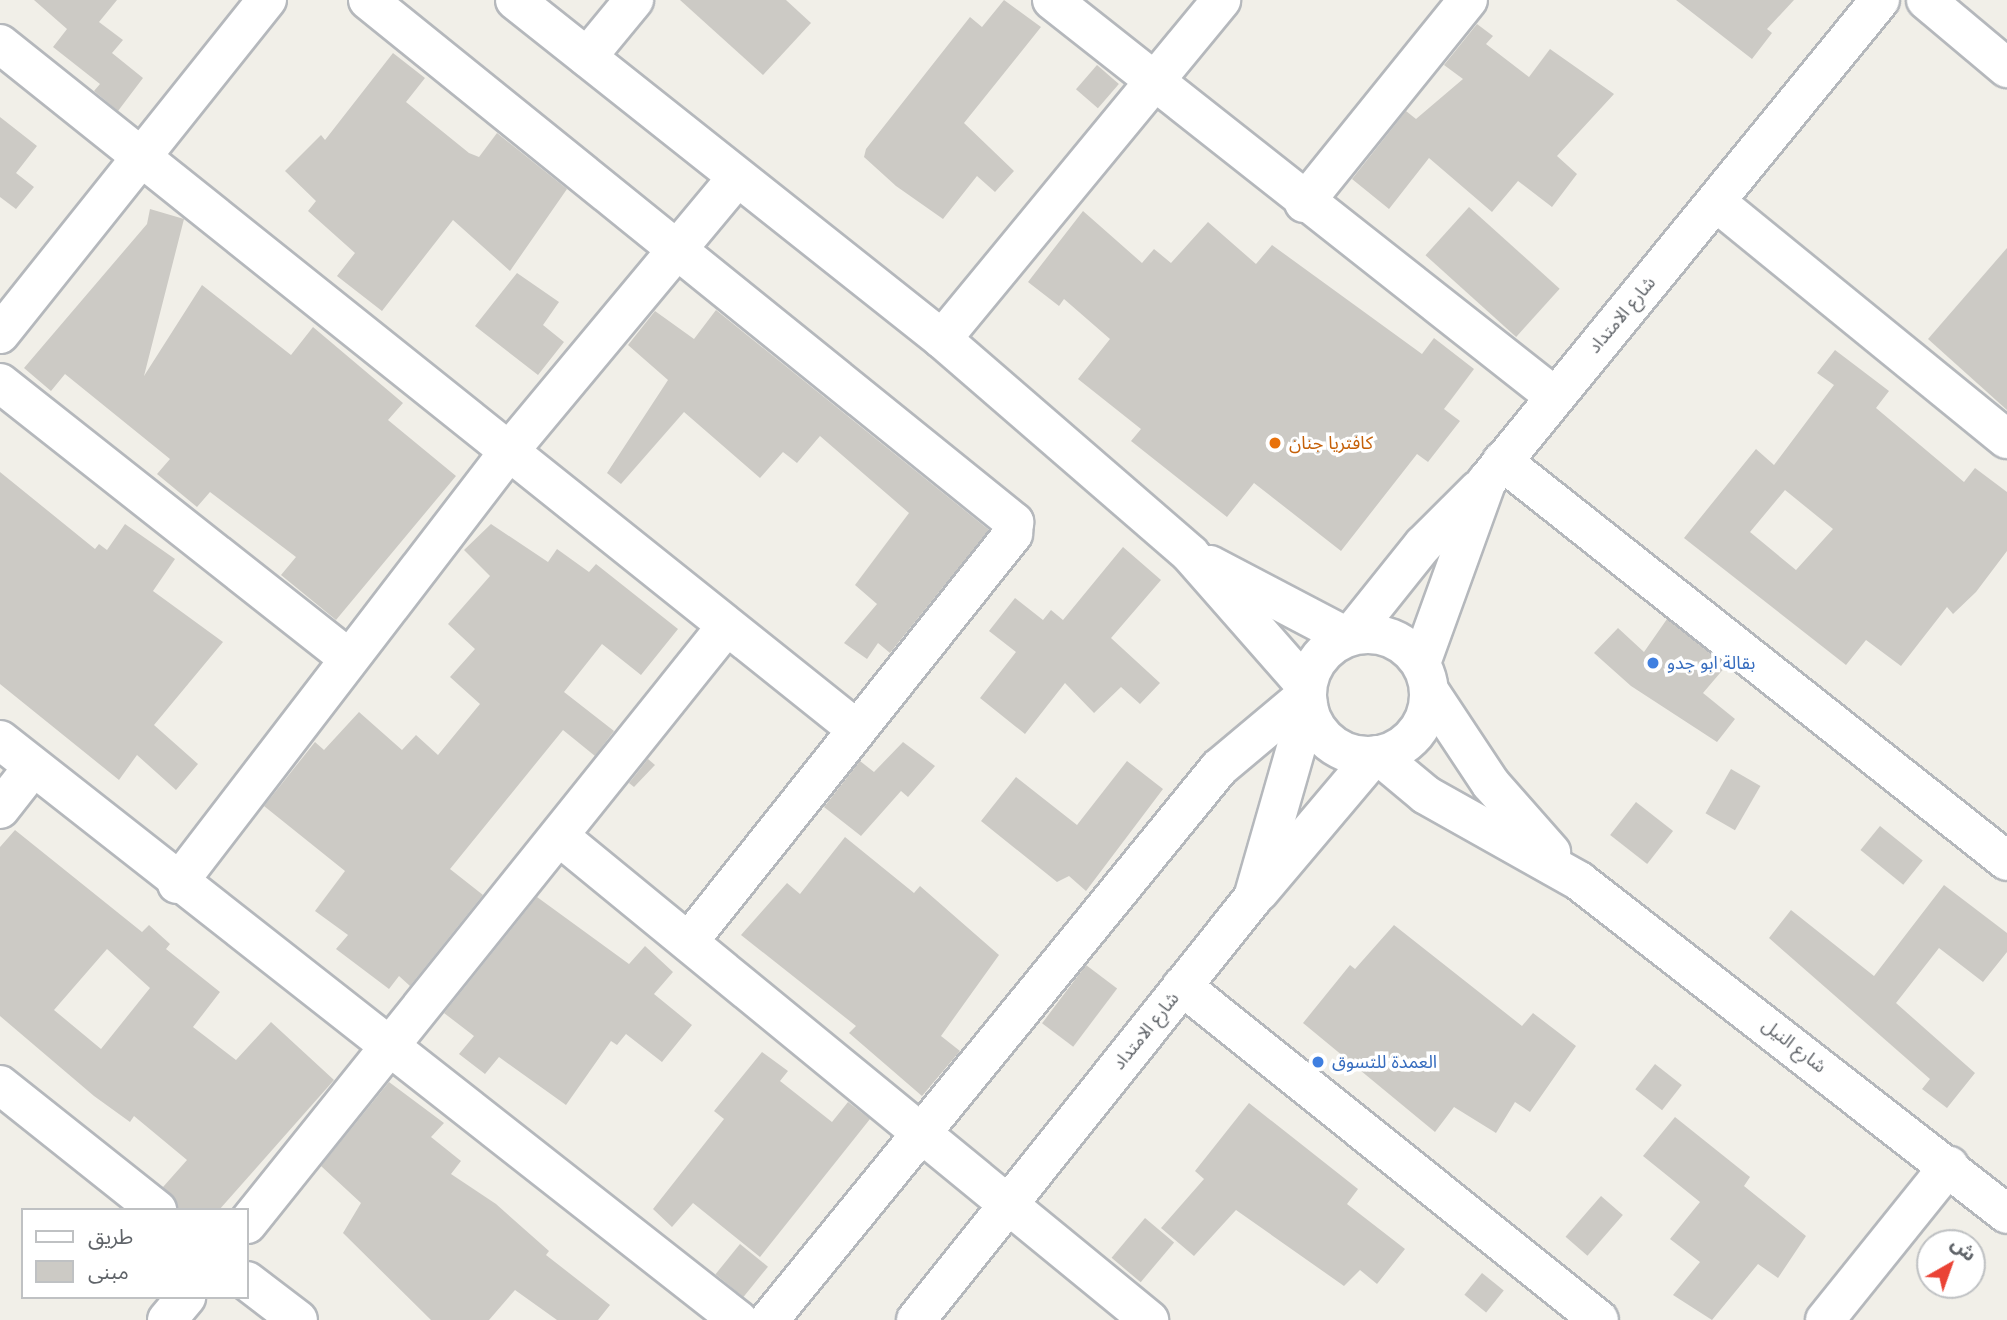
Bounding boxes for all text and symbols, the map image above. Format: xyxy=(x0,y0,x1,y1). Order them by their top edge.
street label: شارع الامتداد xyxy=(1584,272,1660,358)
place label: كافتريا جنان xyxy=(1289,432,1373,454)
marker: كافتريا جنان xyxy=(1267,435,1283,451)
place label: بقالة ابو جدو xyxy=(1667,652,1755,674)
marker: بقالة ابو جدو xyxy=(1645,655,1661,671)
street label: شارع الامتداد xyxy=(1108,988,1184,1074)
street label: شارع النيل xyxy=(1758,1014,1830,1078)
place label: العمدة للتسوق xyxy=(1332,1051,1437,1073)
marker: العمدة للتسوق xyxy=(1310,1054,1326,1070)
legend xyxy=(21,1208,248,1299)
text: طريق xyxy=(88,1225,133,1248)
north arrow xyxy=(1916,1229,1986,1299)
text: ش xyxy=(1947,1233,1980,1265)
text: مبنى xyxy=(88,1260,129,1283)

